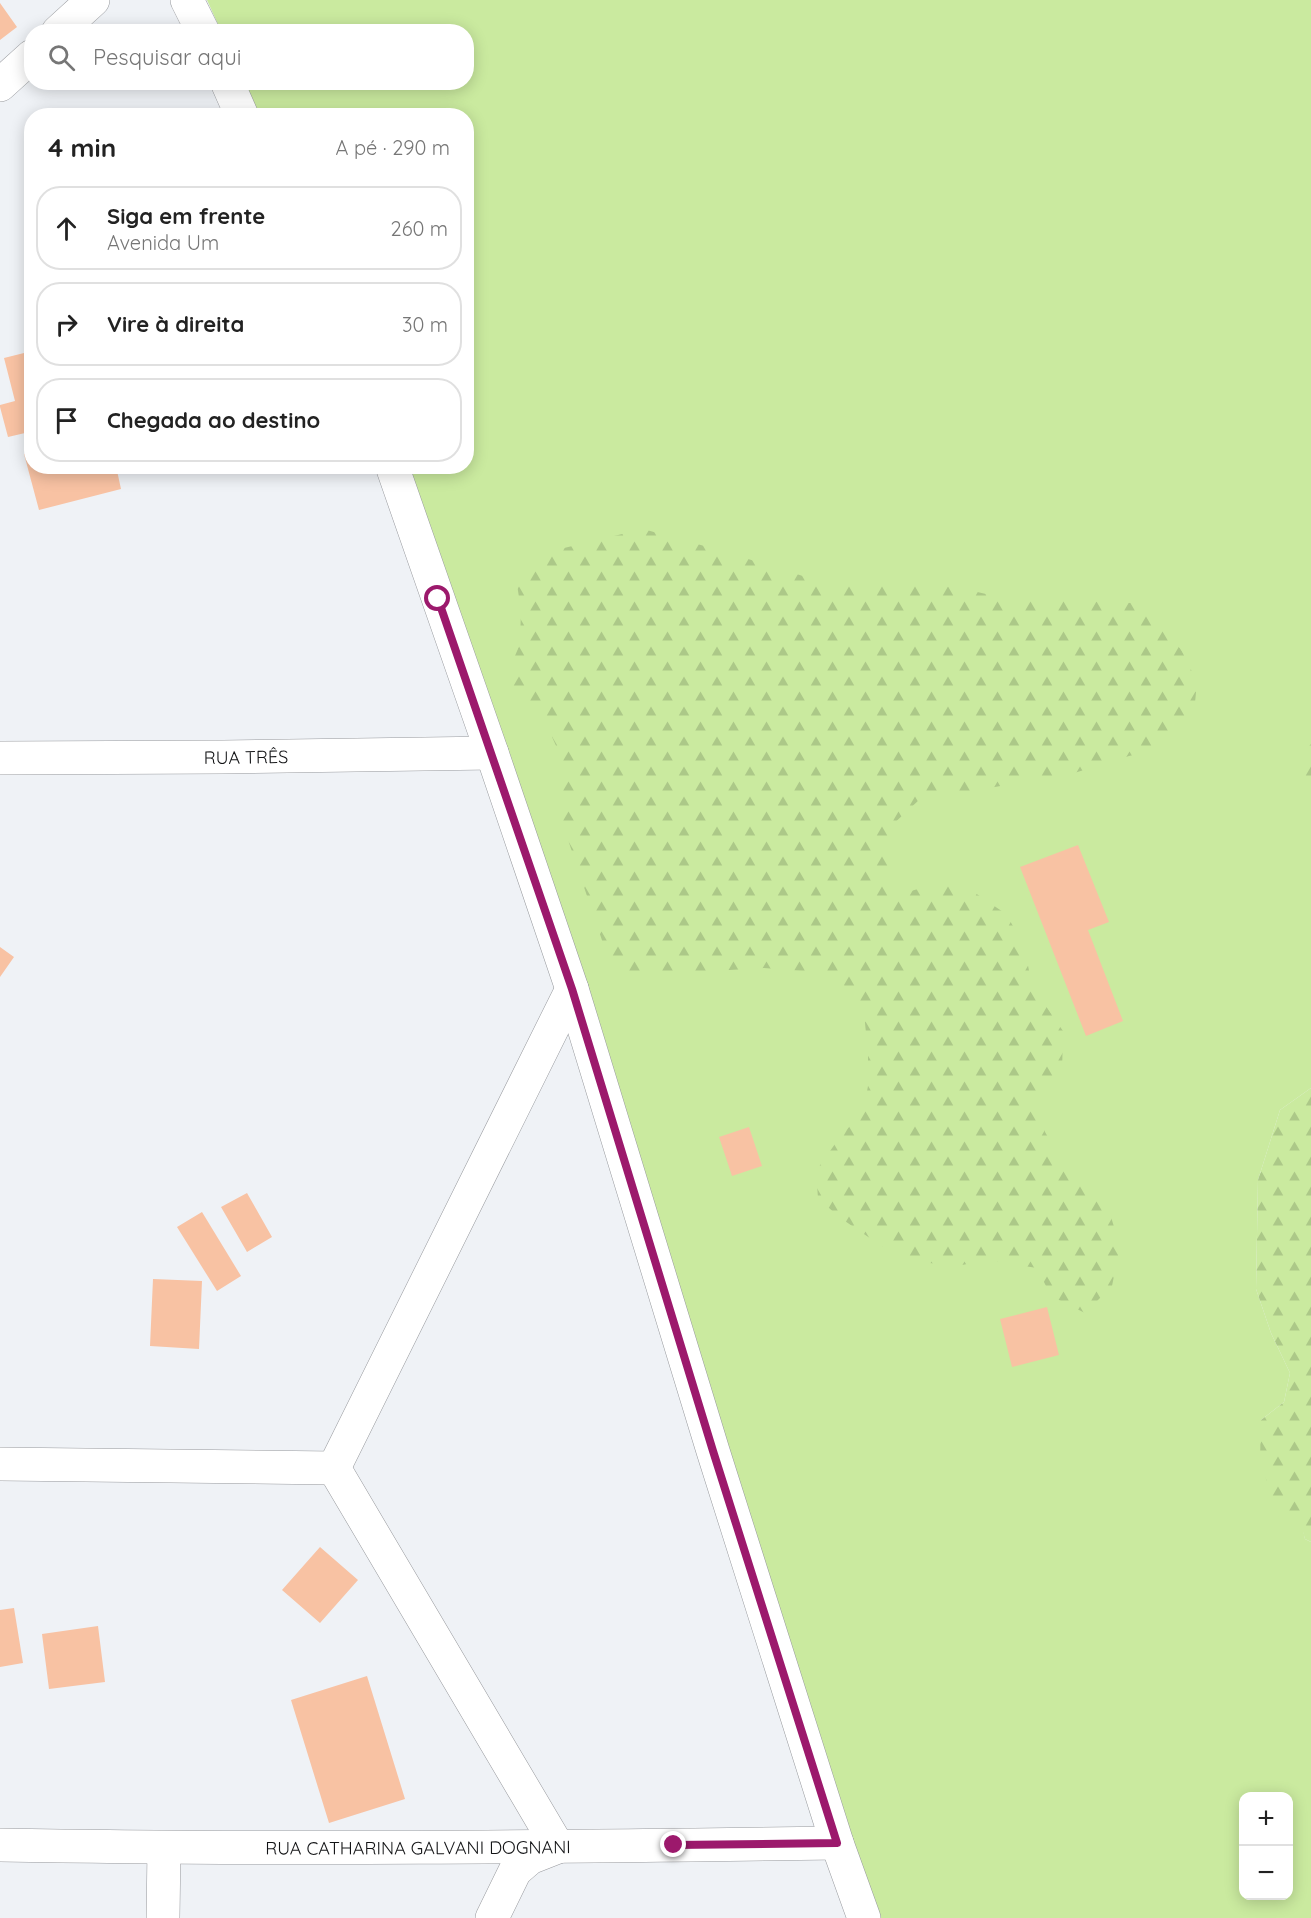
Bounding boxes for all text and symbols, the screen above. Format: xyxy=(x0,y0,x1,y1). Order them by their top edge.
search box xyxy=(24,24,474,90)
icon: search xyxy=(45,41,78,74)
text: Pesquisar aqui xyxy=(93,43,241,71)
text: 4 min xyxy=(48,131,116,164)
text: A pé · 290 m xyxy=(336,135,450,160)
text: Siga em frente xyxy=(107,202,265,230)
icon: ahead xyxy=(50,212,83,245)
text: 260 m xyxy=(391,216,448,241)
text: Avenida Um xyxy=(107,230,219,255)
icon: right xyxy=(50,308,83,341)
text: Vire à direita xyxy=(107,310,244,338)
text: 30 m xyxy=(402,312,448,337)
icon: arrive xyxy=(50,404,83,437)
text: Chegada ao destino xyxy=(107,406,320,434)
route start xyxy=(424,585,450,611)
street label: RUA TRÊS xyxy=(204,745,288,769)
map controls xyxy=(1239,1792,1293,1900)
button: + xyxy=(1239,1792,1293,1846)
route end xyxy=(660,1831,686,1857)
street label: RUA CATHARINA GALVANI DOGNANI xyxy=(265,1835,571,1859)
button: − xyxy=(1239,1846,1293,1900)

